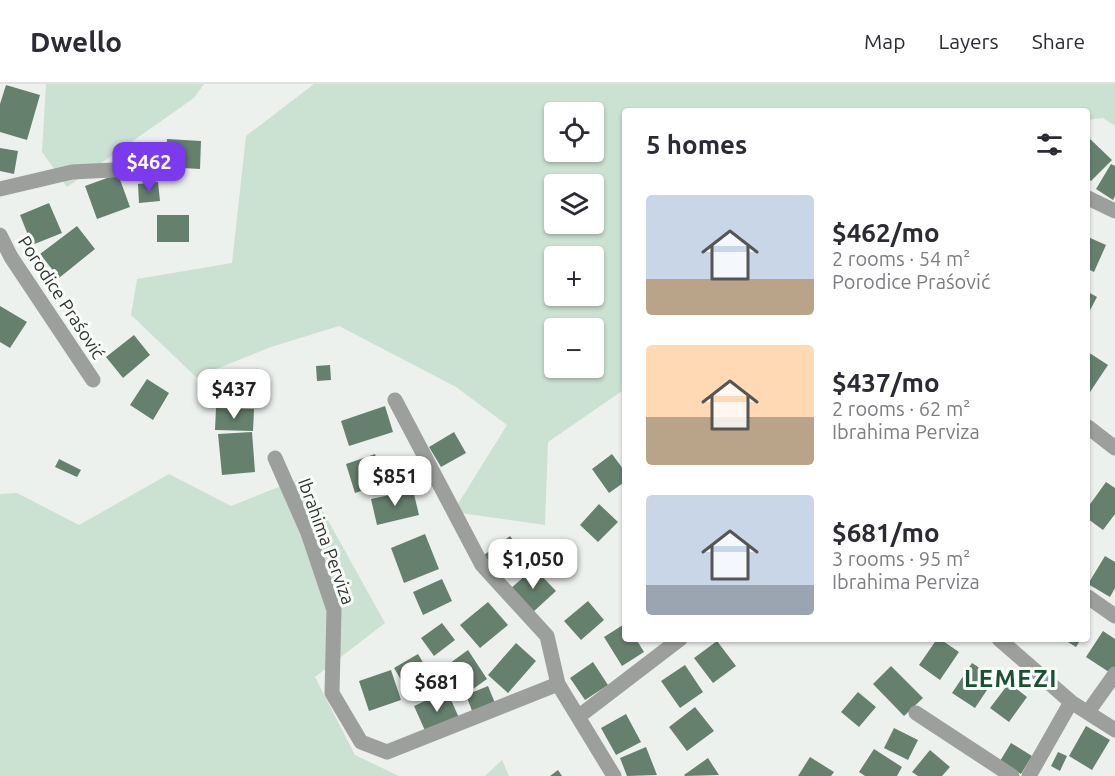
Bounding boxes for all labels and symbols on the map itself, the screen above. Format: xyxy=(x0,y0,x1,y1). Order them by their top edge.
pin: $462 xyxy=(113,142,185,193)
street label: Porodice Praśović xyxy=(15,232,109,362)
pin: $437 xyxy=(198,369,270,420)
pin: $851 xyxy=(359,456,431,507)
street label: Ibrahima Perviza xyxy=(295,475,359,607)
pin: $1,050 xyxy=(484,539,582,590)
pin: $681 xyxy=(401,662,473,713)
district label: LEMEZI xyxy=(964,665,1058,692)

